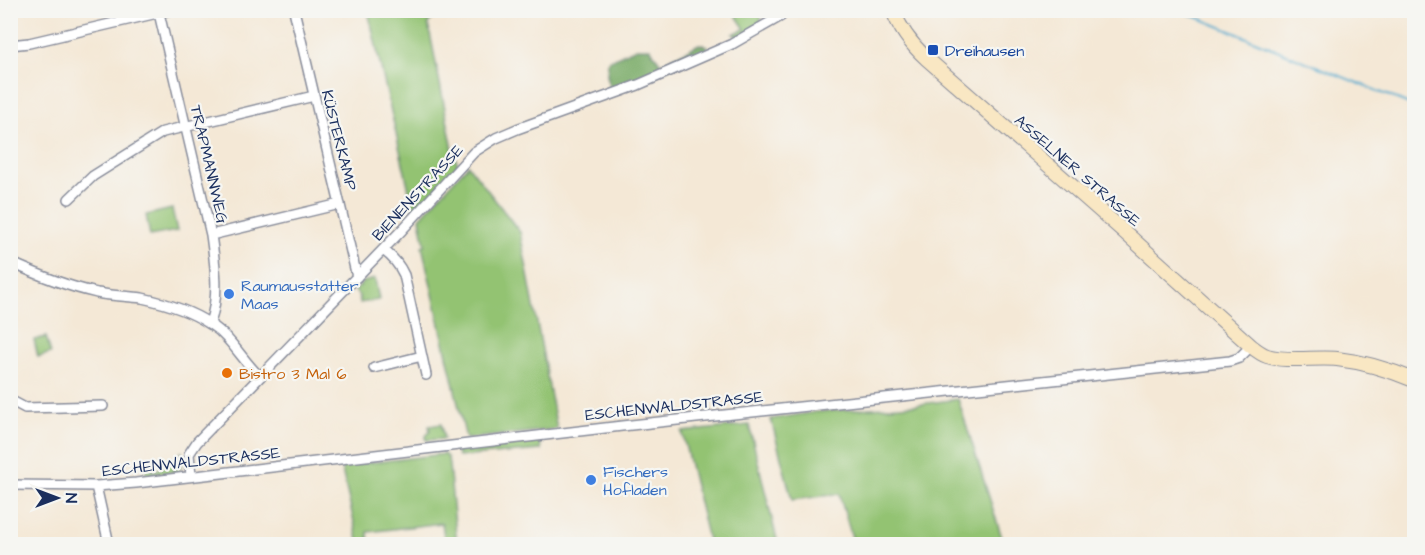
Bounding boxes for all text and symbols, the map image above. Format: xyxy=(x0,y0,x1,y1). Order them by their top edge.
place label: Dreihausen xyxy=(945,40,1024,62)
marker: Dreihausen xyxy=(926,43,940,57)
street label: KÜSTERKAMP xyxy=(316,88,362,193)
street label: TRAPMANNWEG xyxy=(185,103,233,226)
street label: ASSELNER STRASSE xyxy=(1010,110,1146,232)
street label: BIENENSTRASSE xyxy=(367,139,469,246)
place label: Raumausstatter Maas xyxy=(241,275,359,315)
marker: Raumausstatter Maas xyxy=(222,287,236,301)
place label: Bistro 3 Mal 6 xyxy=(239,363,346,385)
marker: Bistro 3 Mal 6 xyxy=(220,366,234,380)
street label: ESCHENWALDSTRASSE xyxy=(584,386,765,426)
street label: ESCHENWALDSTRASSE xyxy=(101,442,282,482)
place label: Fischers Hofladen xyxy=(603,461,668,501)
north arrow xyxy=(27,468,87,528)
marker: Fischers Hofladen xyxy=(584,473,598,487)
text: N xyxy=(60,493,82,503)

